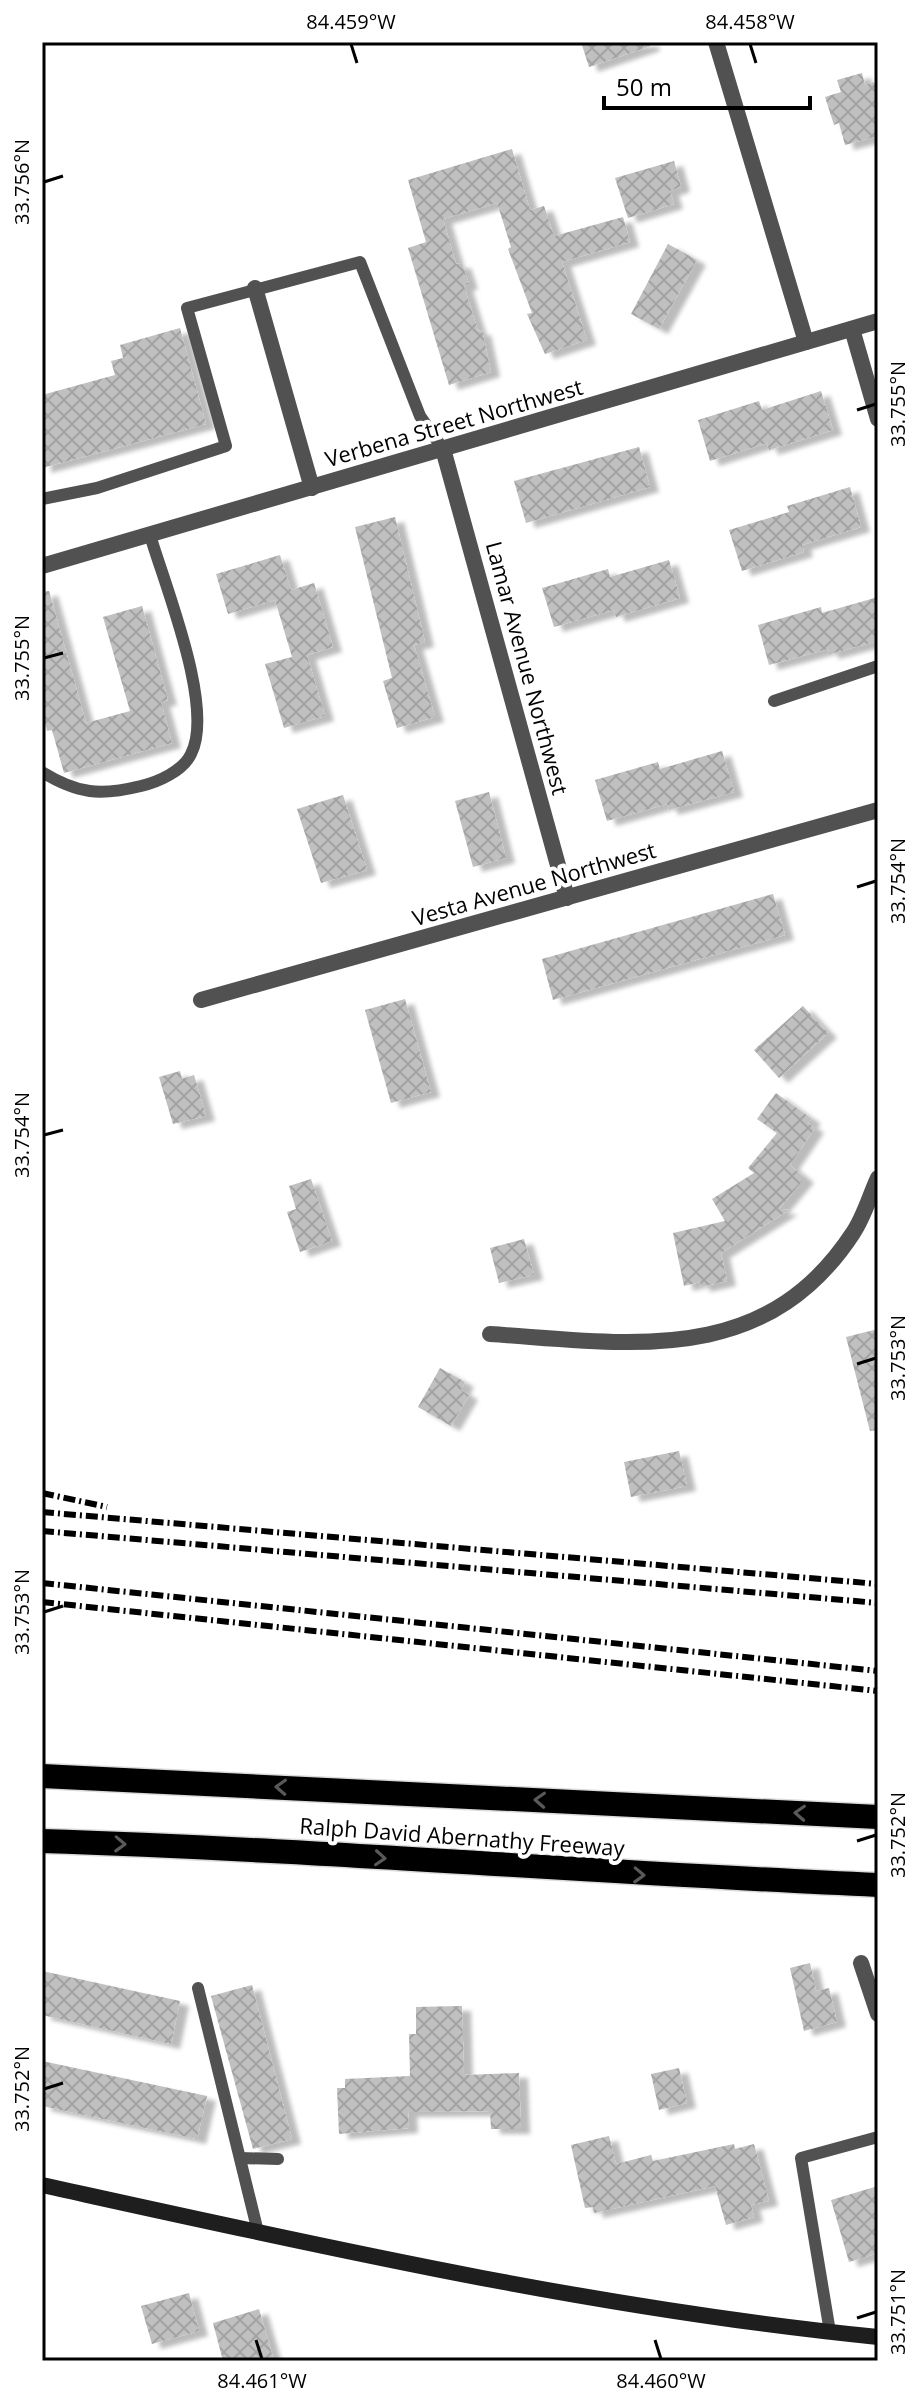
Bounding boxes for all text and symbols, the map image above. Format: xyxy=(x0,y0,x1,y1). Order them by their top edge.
text: 84.459°W xyxy=(306,8,396,35)
text: 84.458°W xyxy=(705,8,795,35)
scale bar xyxy=(604,60,810,110)
text: 50 m xyxy=(616,70,672,103)
text: 33.756°N xyxy=(8,139,35,225)
text: 33.755°N xyxy=(884,361,911,447)
street label: Verbena Street Northwest xyxy=(321,371,586,473)
street label: Lamar Avenue Northwest xyxy=(480,538,576,798)
text: 33.755°N xyxy=(8,615,35,701)
street label: Vesta Avenue Northwest xyxy=(409,834,659,932)
text: 33.754°N xyxy=(884,838,911,924)
text: 33.754°N xyxy=(8,1092,35,1178)
text: 33.753°N xyxy=(884,1315,911,1401)
text: 33.753°N xyxy=(8,1569,35,1655)
one-way arrow xyxy=(274,1779,287,1796)
one-way arrow xyxy=(533,1792,546,1809)
text: 33.752°N xyxy=(884,1792,911,1878)
one-way arrow xyxy=(793,1805,806,1822)
street label: Ralph David Abernathy Freeway xyxy=(299,1810,627,1862)
one-way arrow xyxy=(114,1835,127,1852)
one-way arrow xyxy=(373,1849,386,1866)
one-way arrow xyxy=(633,1866,646,1883)
text: 33.752°N xyxy=(8,2046,35,2132)
text: 33.751°N xyxy=(884,2269,911,2355)
text: 84.461°W xyxy=(217,2367,307,2394)
text: 84.460°W xyxy=(616,2367,706,2394)

